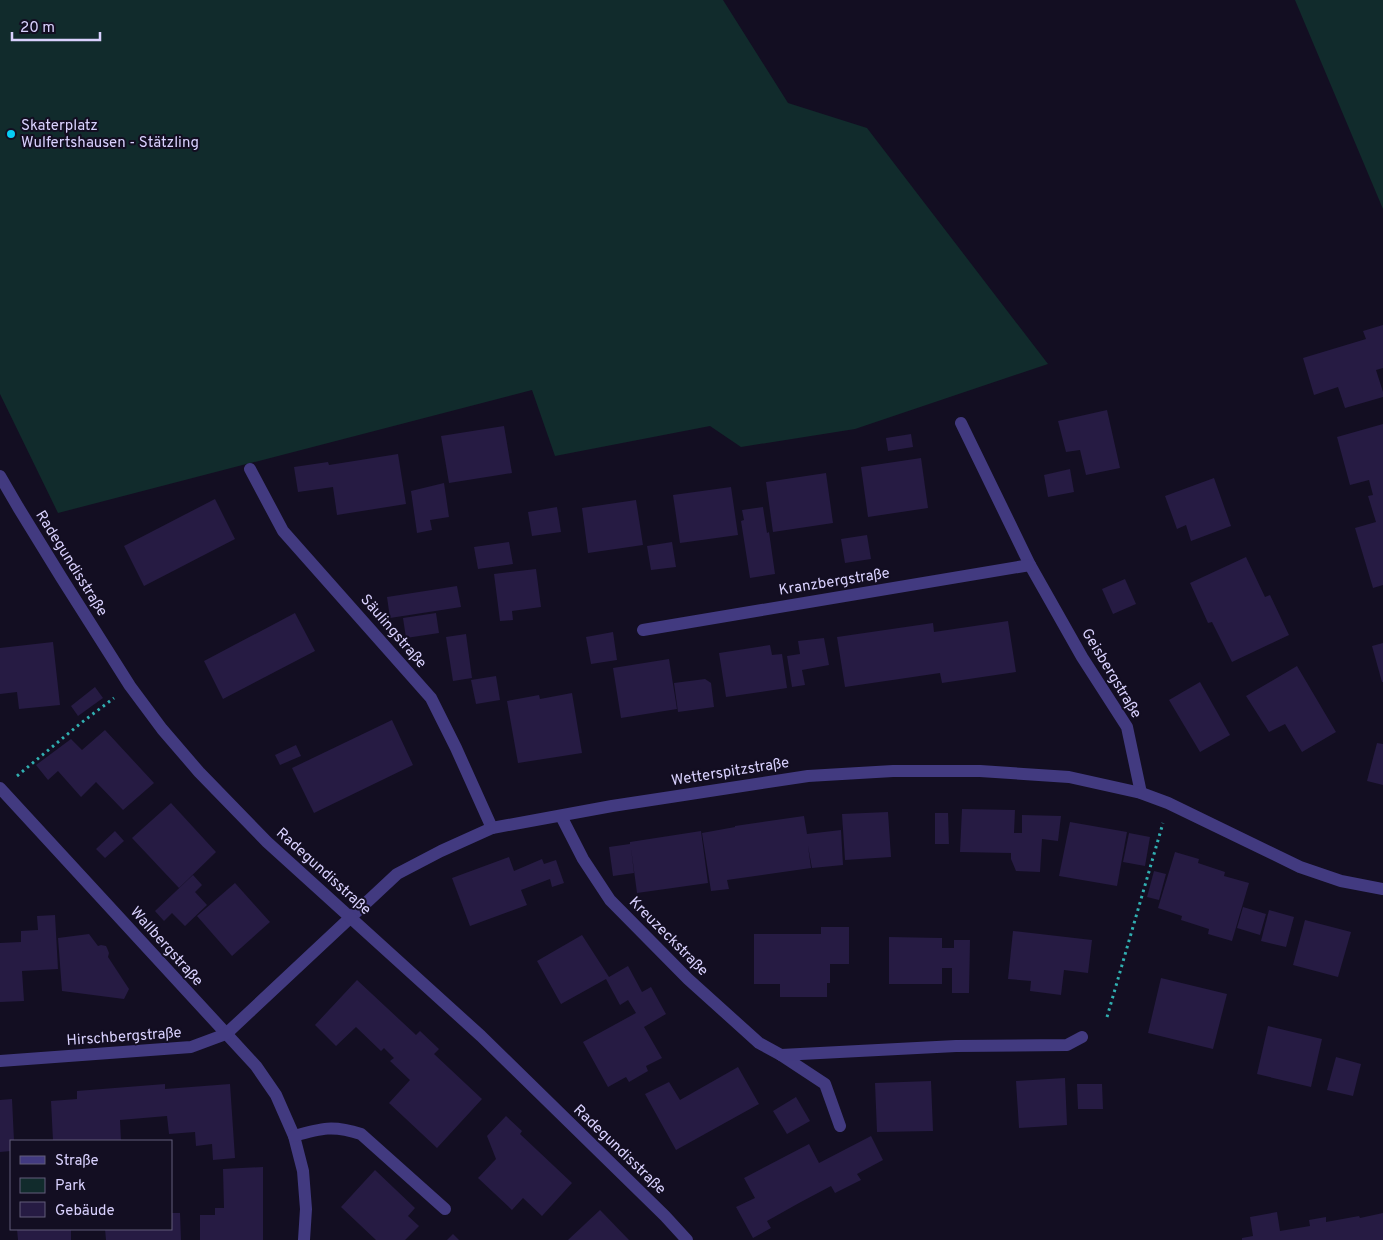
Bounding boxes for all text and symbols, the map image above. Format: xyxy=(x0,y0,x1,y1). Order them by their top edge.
scale bar xyxy=(12,10,100,42)
text: 20 m xyxy=(20,19,55,38)
place label: Skaterplatz Wulfertshausen - Stätzling xyxy=(21,117,199,153)
marker: Skaterplatz Wulfertshausen - Stätzling xyxy=(5,128,17,140)
street label: Radegundisstraße xyxy=(31,507,111,620)
street label: Kranzbergstraße xyxy=(777,564,891,601)
street label: Säulingstraße xyxy=(356,591,430,673)
street label: Geisbergstraße xyxy=(1076,625,1145,722)
street label: Wetterspitzstraße xyxy=(670,754,791,791)
street label: Radegundisstraße xyxy=(272,824,374,920)
street label: Kreuzeckstraße xyxy=(624,893,712,981)
street label: Wallbergstraße xyxy=(125,903,207,991)
street label: Hirschbergstraße xyxy=(66,1024,182,1051)
street label: Radegundisstraße xyxy=(569,1101,669,1199)
legend xyxy=(10,1140,172,1230)
text: Straße xyxy=(55,1152,99,1171)
text: Park xyxy=(55,1177,86,1196)
text: Gebäude xyxy=(55,1202,115,1221)

